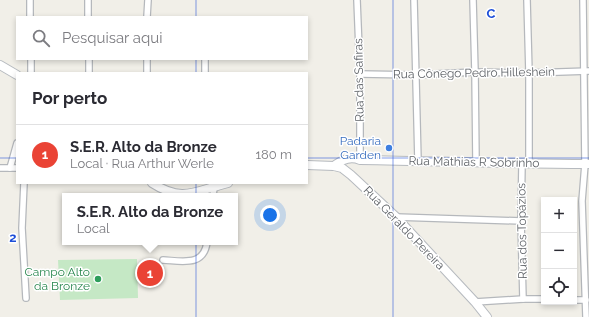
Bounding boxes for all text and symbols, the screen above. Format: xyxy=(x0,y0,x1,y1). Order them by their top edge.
text: C xyxy=(487,6,496,21)
search box xyxy=(16,16,308,60)
icon: search xyxy=(30,27,52,49)
text: Pesquisar aqui xyxy=(62,29,162,47)
street label: Rua das Safiras xyxy=(351,38,367,122)
street label: Rua Cônego Pedro Hilleshein xyxy=(393,65,555,81)
text: Por perto xyxy=(32,88,107,108)
place label: Padaria Garden xyxy=(340,134,381,162)
text: S.E.R. Alto da Bronze xyxy=(70,138,217,156)
marker: Padaria Garden xyxy=(384,143,394,153)
text: 1 xyxy=(42,147,48,162)
text: 180 m xyxy=(256,147,292,162)
street label: Rua Mathias R Sobrinho xyxy=(408,154,540,170)
text: Local · Rua Arthur Werle xyxy=(70,156,214,171)
street label: Rua Geraldo Pereira xyxy=(361,183,447,273)
street label: Rua dos Topázios xyxy=(514,183,530,279)
popup xyxy=(62,193,238,245)
map controls xyxy=(541,197,577,305)
button: + xyxy=(541,197,577,233)
text: S.E.R. Alto da Bronze xyxy=(77,203,223,221)
your location xyxy=(260,205,280,225)
text: Local xyxy=(77,221,110,236)
text: 2 xyxy=(9,230,17,245)
button: − xyxy=(541,233,577,269)
pin: 1 xyxy=(137,258,163,288)
place label: Campo Alto da Bronze xyxy=(25,265,90,293)
button: locate xyxy=(541,269,577,305)
marker: Campo Alto da Bronze xyxy=(93,274,103,284)

